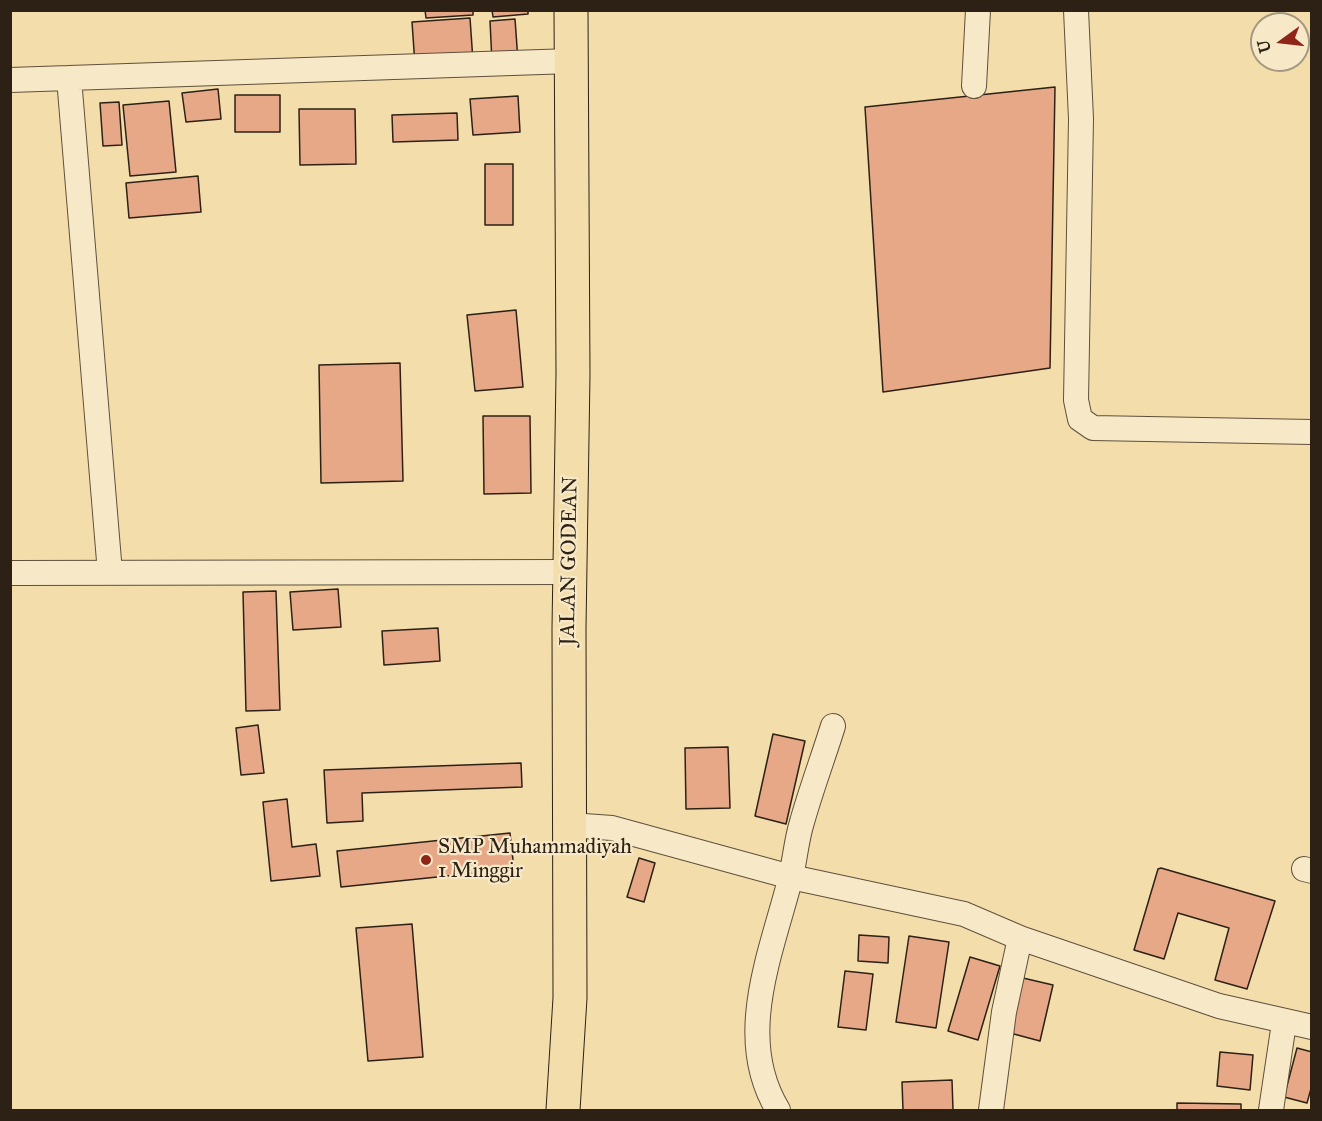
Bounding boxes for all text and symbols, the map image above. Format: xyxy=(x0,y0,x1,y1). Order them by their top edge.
north arrow xyxy=(1250,12,1310,72)
text: U xyxy=(1253,38,1275,55)
street label: JALAN GODEAN xyxy=(556,476,584,646)
place label: SMP Muhammadiyah 1 Minggir xyxy=(438,835,632,885)
marker: SMP Muhammadiyah 1 Minggir xyxy=(419,853,433,867)

